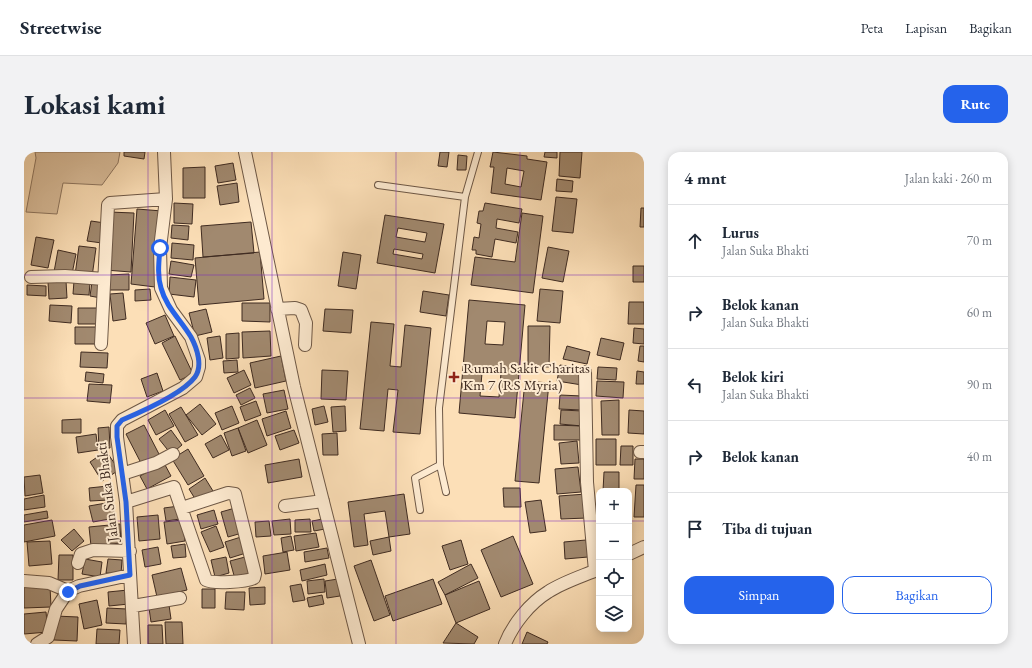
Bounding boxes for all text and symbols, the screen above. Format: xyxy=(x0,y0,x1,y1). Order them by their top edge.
text: Streetwise xyxy=(20,15,102,40)
text: Peta xyxy=(861,19,883,37)
text: Lapisan xyxy=(905,19,947,37)
text: Bagikan xyxy=(969,19,1012,37)
button: Rute xyxy=(943,85,1008,123)
text: Lokasi kami xyxy=(24,86,165,122)
text: 4 mnt xyxy=(684,167,726,189)
text: Jalan kaki · 260 m xyxy=(905,170,992,187)
text: Lurus xyxy=(722,223,759,242)
icon: ahead xyxy=(684,230,706,252)
text: 70 m xyxy=(967,232,992,249)
route start xyxy=(151,239,169,257)
text: Jalan Suka Bhakti xyxy=(722,242,809,259)
text: Belok kanan xyxy=(722,295,799,314)
icon: right xyxy=(684,302,706,324)
text: 60 m xyxy=(967,304,992,321)
text: Jalan Suka Bhakti xyxy=(722,314,809,331)
place label: Rumah Sakit Charitas Km 7 (RS Myria) xyxy=(463,358,590,394)
text: Belok kiri xyxy=(722,367,784,386)
marker: Rumah Sakit Charitas Km 7 (RS Myria) xyxy=(448,371,460,383)
icon: left xyxy=(684,374,706,396)
text: 90 m xyxy=(967,376,992,393)
text: Jalan Suka Bhakti xyxy=(722,386,809,403)
street label: Jalan Suka Bhakti xyxy=(91,441,122,545)
icon: right xyxy=(684,446,706,468)
text: Belok kanan xyxy=(722,447,799,466)
text: 40 m xyxy=(967,448,992,465)
map controls xyxy=(596,488,632,632)
button: + xyxy=(596,488,632,524)
icon: arrive xyxy=(684,518,706,540)
text: Tiba di tujuan xyxy=(722,519,812,538)
button: − xyxy=(596,524,632,560)
button: locate xyxy=(596,560,632,596)
button: Simpan xyxy=(684,576,834,614)
button: Bagikan xyxy=(842,576,992,614)
route end xyxy=(59,583,77,601)
button: layers xyxy=(596,596,632,632)

